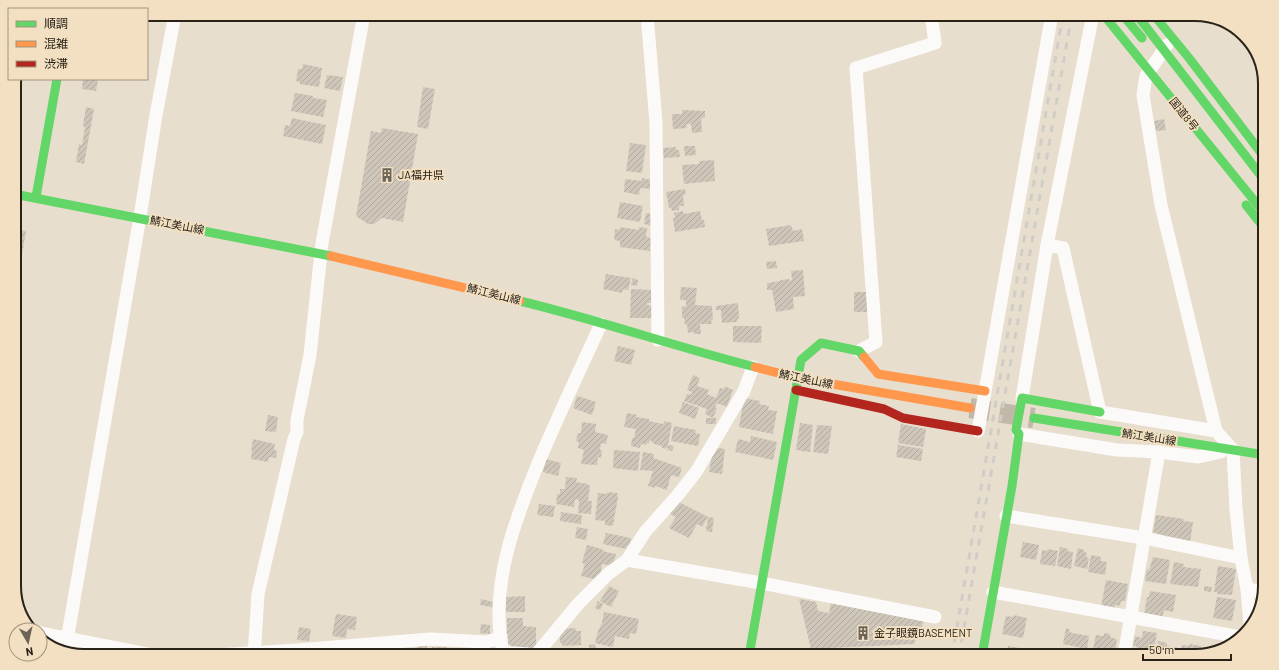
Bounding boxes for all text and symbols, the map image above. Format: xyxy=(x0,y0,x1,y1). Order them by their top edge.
legend xyxy=(8,8,148,80)
text: 順調 xyxy=(44,16,68,30)
text: 混雑 xyxy=(44,36,68,50)
text: 渋滞 xyxy=(44,56,68,70)
street label: 国道8号 xyxy=(1167,95,1202,133)
building icon: JA福井県 xyxy=(379,167,395,183)
place label: JA福井県 xyxy=(398,168,444,181)
street label: 鯖江美山線 xyxy=(149,213,205,236)
street label: 鯖江美山線 xyxy=(466,281,522,306)
street label: 鯖江美山線 xyxy=(778,366,834,391)
street label: 鯖江美山線 xyxy=(1121,426,1177,447)
north arrow xyxy=(8,622,48,662)
building icon: 金子眼鏡BASEMENT xyxy=(855,625,871,641)
place label: 金子眼鏡BASEMENT xyxy=(874,626,972,639)
scale bar xyxy=(1143,636,1231,662)
text: 50 m xyxy=(1149,642,1174,656)
text: N xyxy=(25,645,34,659)

